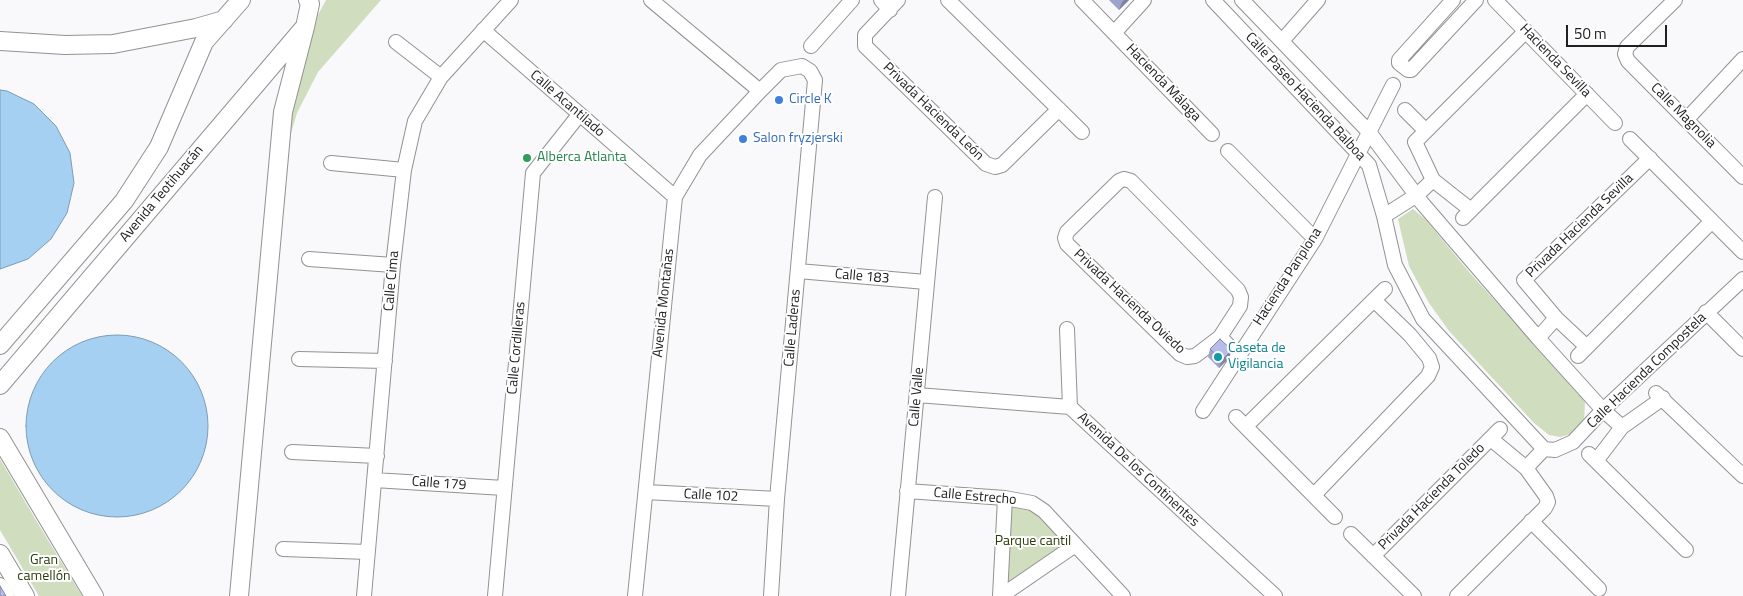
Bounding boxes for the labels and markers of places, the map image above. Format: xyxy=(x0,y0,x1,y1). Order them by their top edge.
place label: Circle K xyxy=(789,92,832,108)
marker: Circle K xyxy=(773,94,785,106)
place label: Salon fryzjerski xyxy=(753,131,843,147)
marker: Salon fryzjerski xyxy=(737,133,749,145)
place label: Alberca Atlanta xyxy=(537,150,627,166)
marker: Alberca Atlanta xyxy=(521,152,533,164)
place label: Caseta de Vigilancia xyxy=(1228,341,1286,374)
marker: Caseta de Vigilancia xyxy=(1212,351,1224,363)

